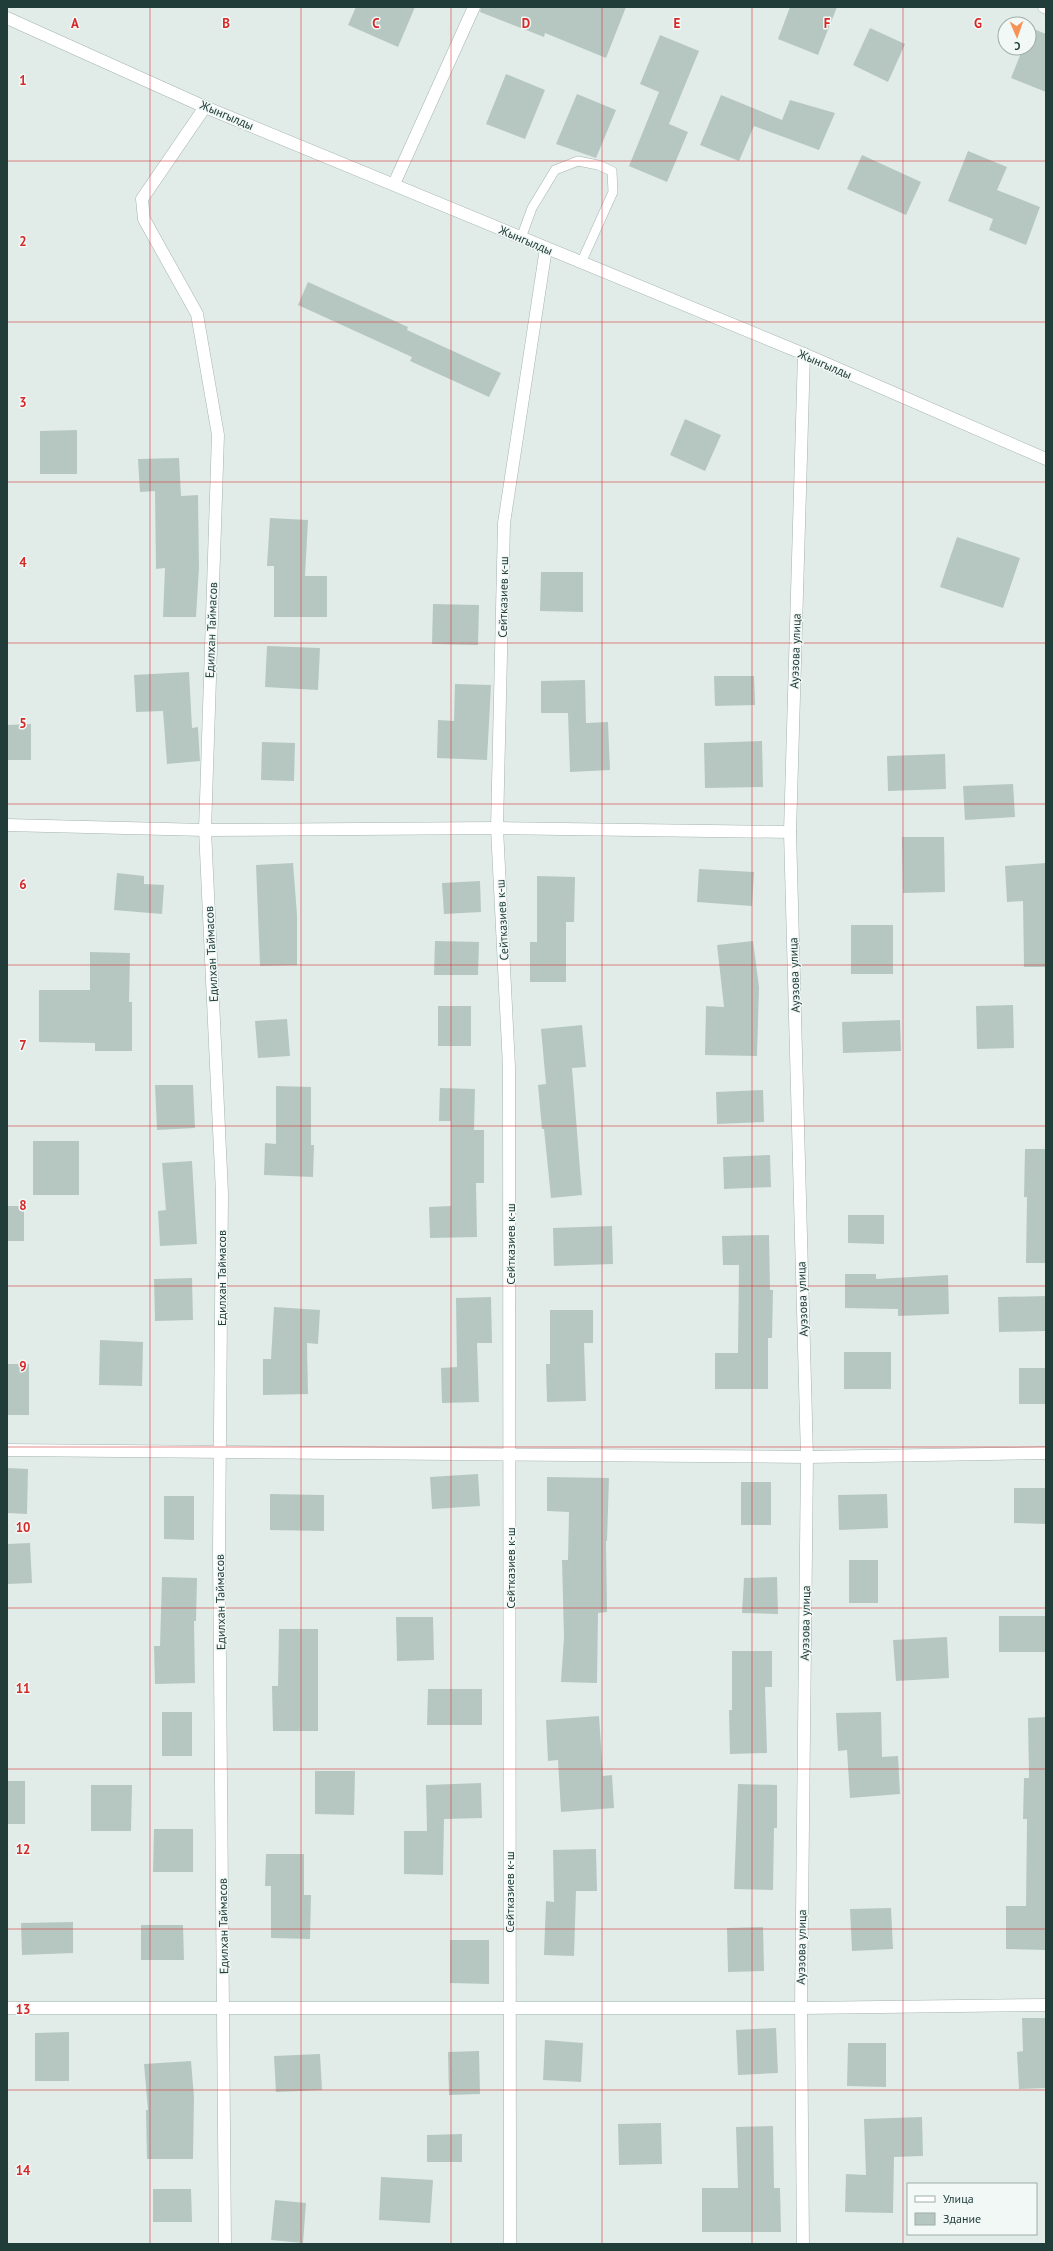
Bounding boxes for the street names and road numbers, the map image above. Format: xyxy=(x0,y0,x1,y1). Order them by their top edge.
street label: Жынгылды xyxy=(197,97,256,133)
street label: Жынгылды xyxy=(496,222,555,258)
street label: Жынгылды xyxy=(795,346,854,382)
street label: Сейтказиев к-ш xyxy=(495,556,511,638)
street label: Едилхан Таймасов xyxy=(202,582,220,678)
street label: Ауэзова улица xyxy=(786,613,804,689)
street label: Сейтказиев к-ш xyxy=(492,879,512,961)
street label: Едилхан Таймасов xyxy=(201,906,221,1002)
street label: Ауэзова улица xyxy=(785,937,803,1013)
street label: Сейтказиев к-ш xyxy=(503,1203,518,1285)
street label: Едилхан Таймасов xyxy=(214,1230,229,1326)
street label: Ауэзова улица xyxy=(793,1261,811,1337)
street label: Сейтказиев к-ш xyxy=(503,1527,518,1609)
street label: Едилхан Таймасов xyxy=(212,1554,228,1650)
street label: Ауэзова улица xyxy=(797,1585,813,1661)
street label: Сейтказиев к-ш xyxy=(502,1851,517,1933)
street label: Едилхан Таймасов xyxy=(215,1878,231,1974)
street label: Ауэзова улица xyxy=(793,1909,809,1985)

